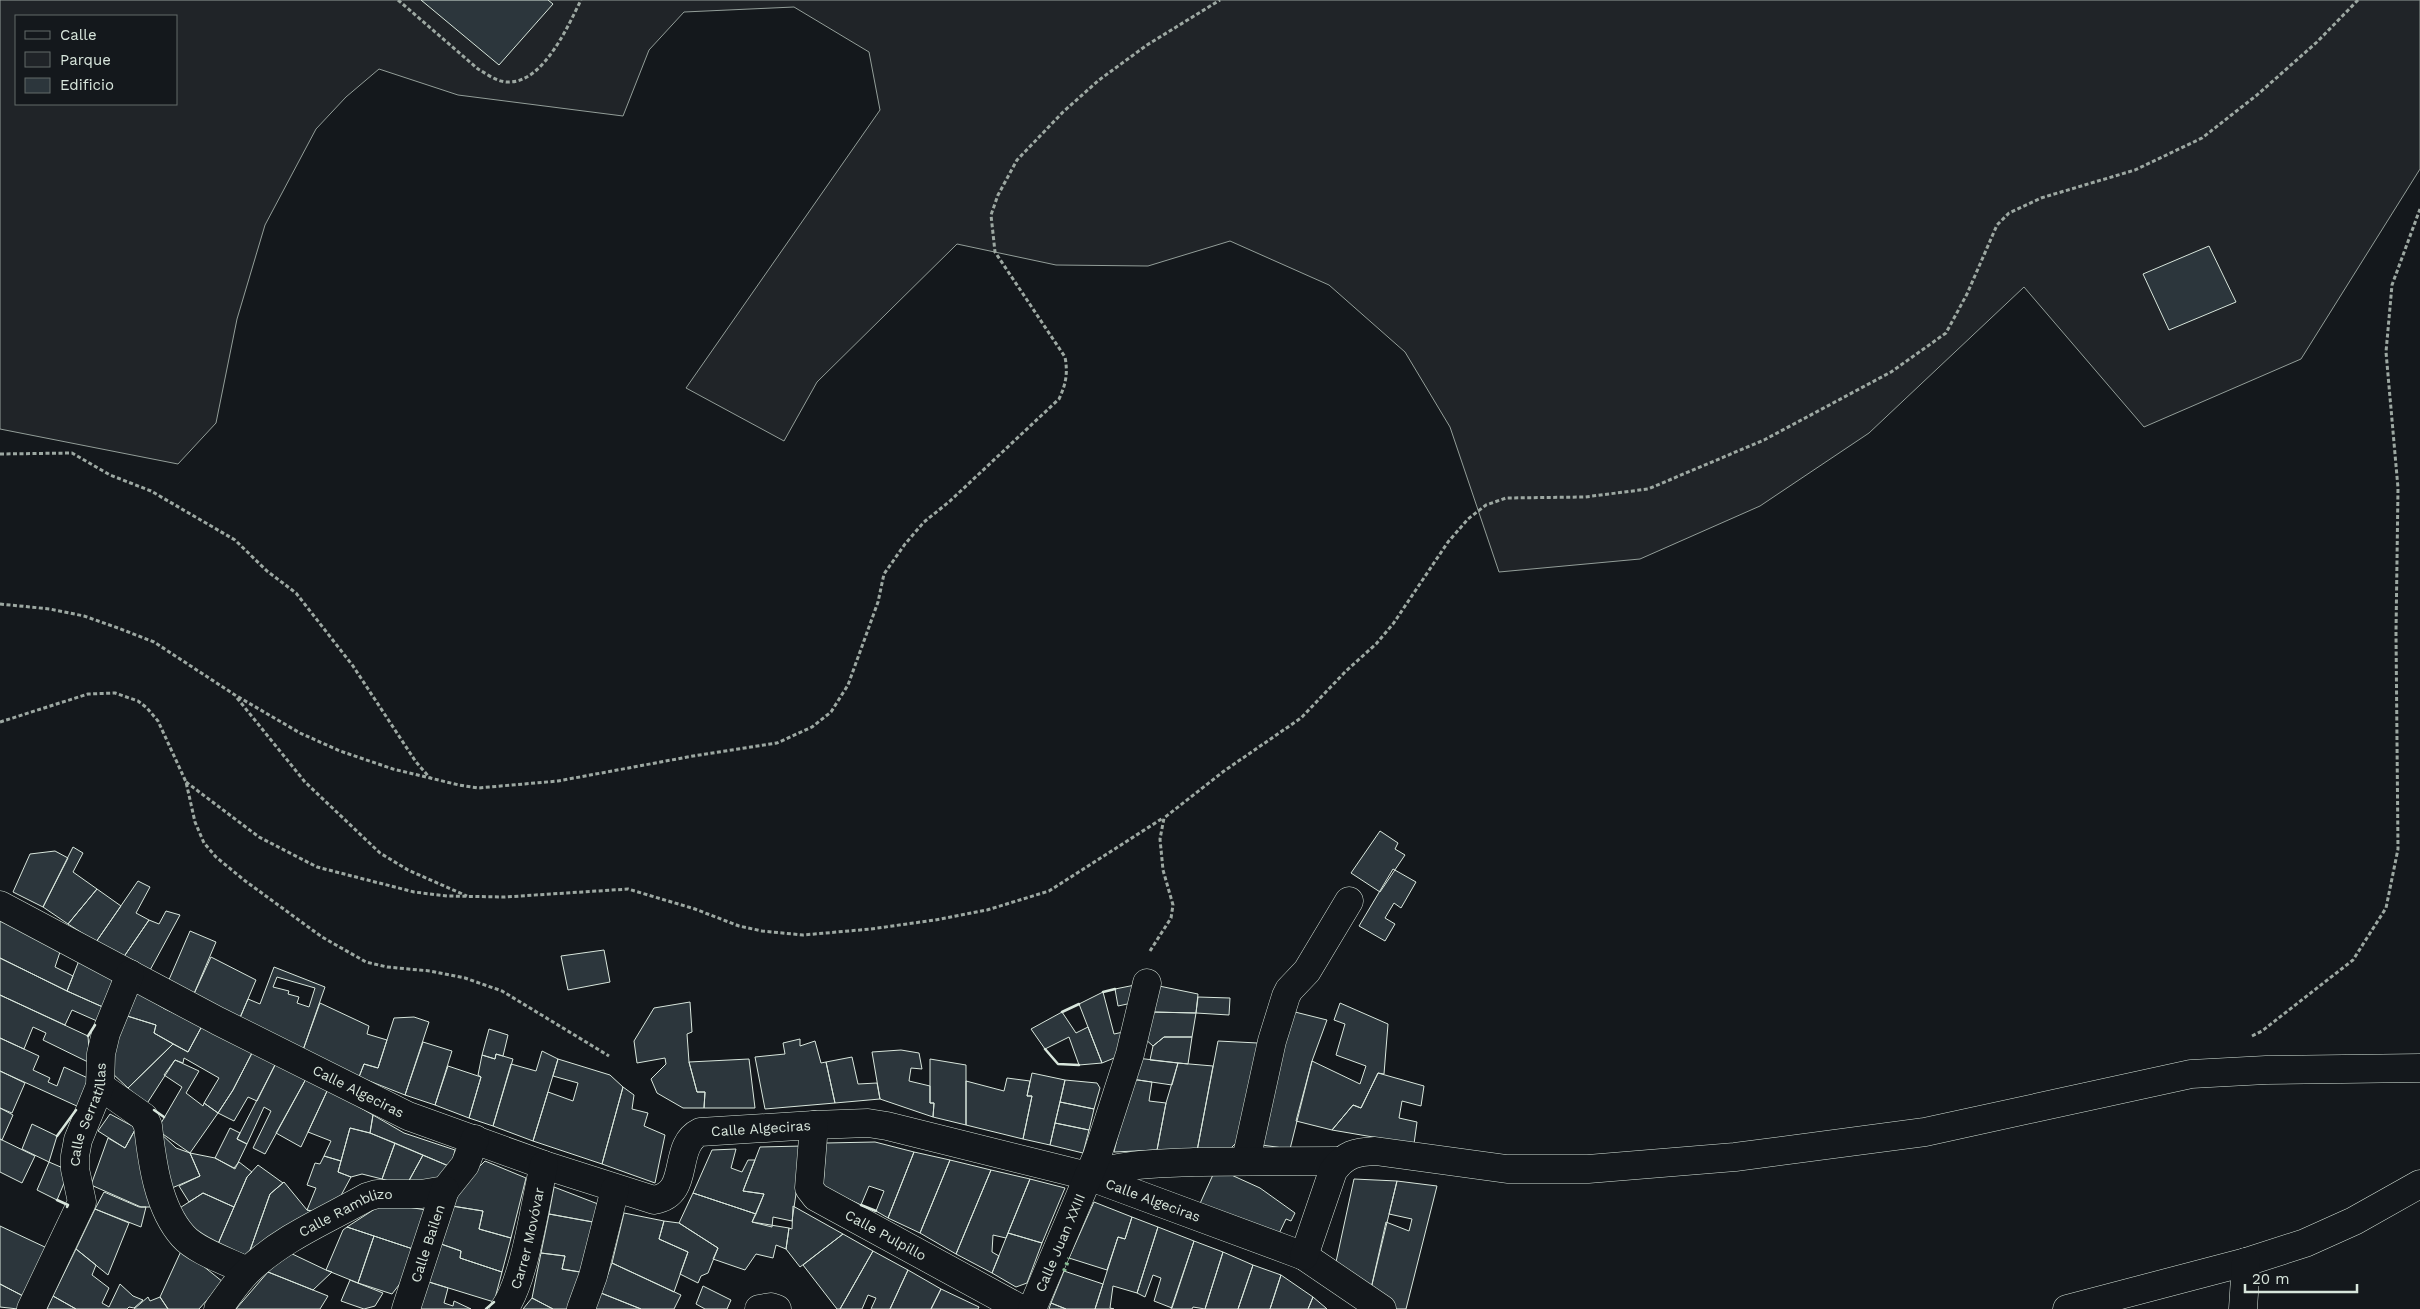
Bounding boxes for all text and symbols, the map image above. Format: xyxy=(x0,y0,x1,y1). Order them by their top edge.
legend xyxy=(15,15,178,105)
text: Calle xyxy=(60,26,97,44)
text: Parque xyxy=(60,51,111,69)
text: Edificio xyxy=(60,76,114,94)
street label: Calle Serratillas xyxy=(67,1062,109,1167)
street label: Calle Algeciras xyxy=(310,1062,407,1121)
street label: Calle Algeciras xyxy=(711,1117,811,1139)
street label: Calle Algeciras xyxy=(1103,1175,1203,1225)
street label: Calle Ramblizo xyxy=(296,1186,393,1240)
street label: Carrer Movóvar xyxy=(507,1186,547,1291)
street label: Calle Juan XXIII xyxy=(1032,1191,1088,1294)
street label: Calle Bailen xyxy=(407,1203,448,1284)
street label: Calle Pulpillo xyxy=(842,1206,929,1264)
scale bar xyxy=(2245,1262,2358,1294)
text: 20 m xyxy=(2252,1270,2290,1288)

